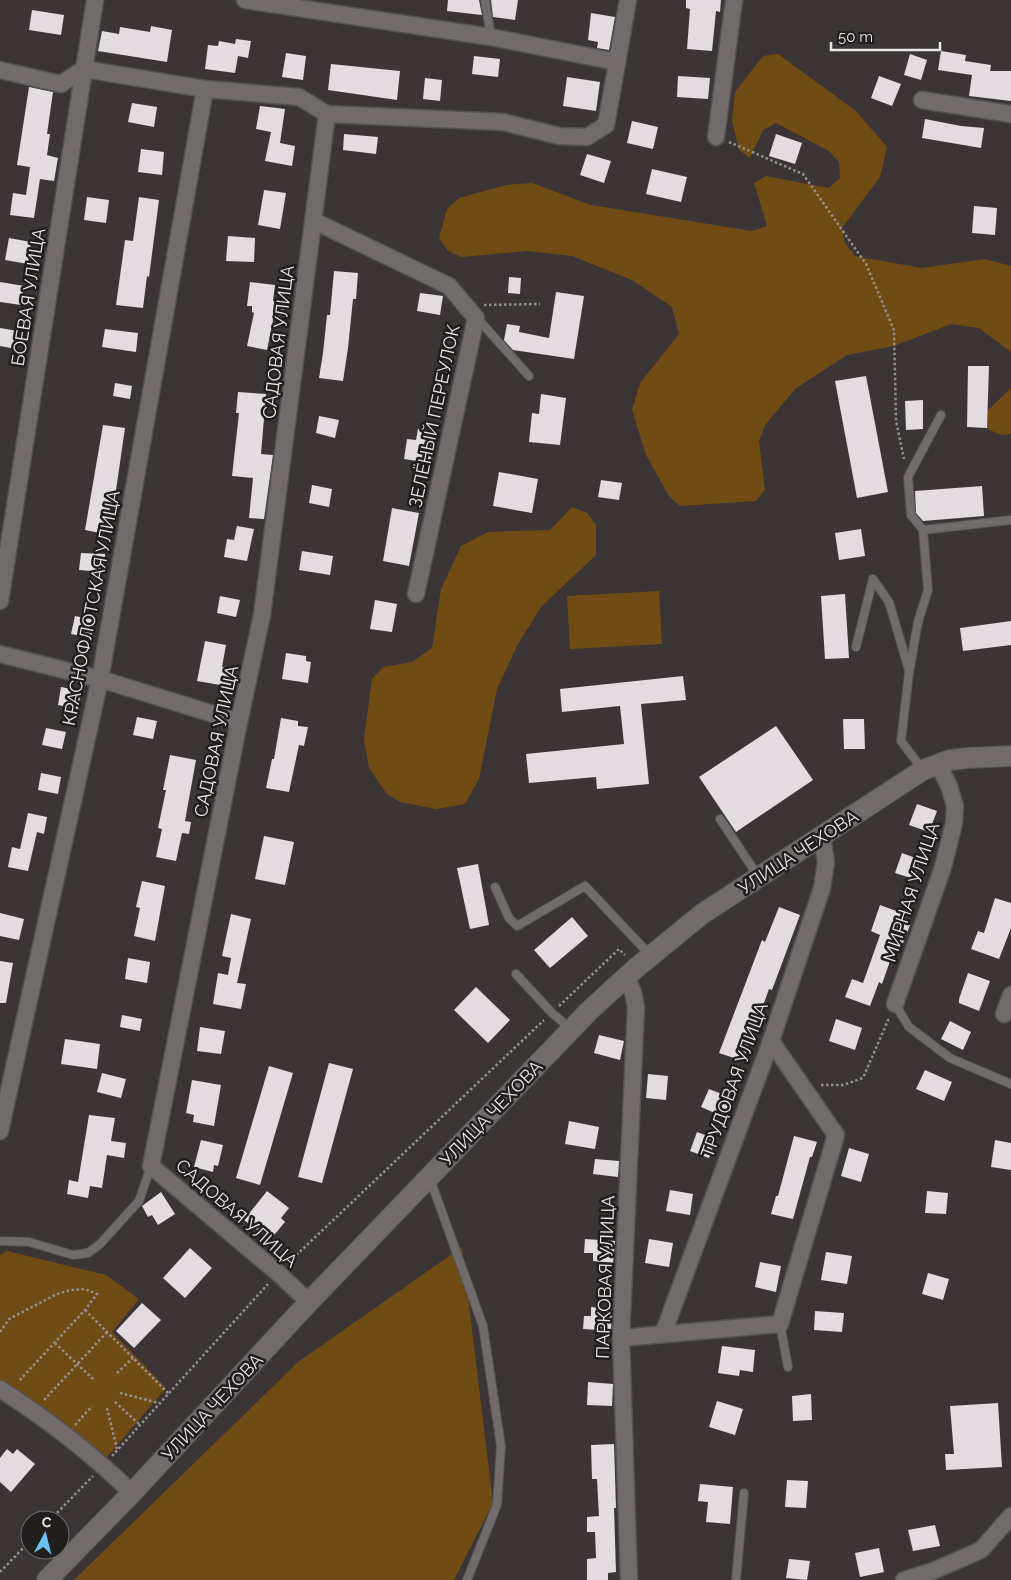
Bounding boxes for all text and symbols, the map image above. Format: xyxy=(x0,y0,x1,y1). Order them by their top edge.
scale bar xyxy=(831,20,940,52)
text: 50 m xyxy=(838,28,873,46)
street label: БОЕВАЯ УЛИЦА xyxy=(7,227,49,367)
street label: САДОВАЯ УЛИЦА xyxy=(258,264,298,420)
street label: ЗЕЛЁНЫЙ ПЕРЕУЛОК xyxy=(404,322,464,510)
street label: КРАСНОФЛОТСКАЯ УЛИЦА xyxy=(58,489,124,727)
street label: САДОВАЯ УЛИЦА xyxy=(190,663,242,819)
street label: УЛИЦА ЧЕХОВА xyxy=(734,805,862,899)
street label: МИРНАЯ УЛИЦА xyxy=(879,820,943,964)
street label: ТРУДОВАЯ УЛИЦА xyxy=(696,1000,772,1160)
street label: УЛИЦА ЧЕХОВА xyxy=(435,1056,547,1170)
street label: САДОВАЯ УЛИЦА xyxy=(172,1154,302,1272)
street label: ПАРКОВАЯ УЛИЦА xyxy=(592,1195,618,1359)
street label: УЛИЦА ЧЕХОВА xyxy=(157,1349,267,1465)
north arrow xyxy=(20,1510,70,1560)
text: С xyxy=(41,1514,53,1531)

